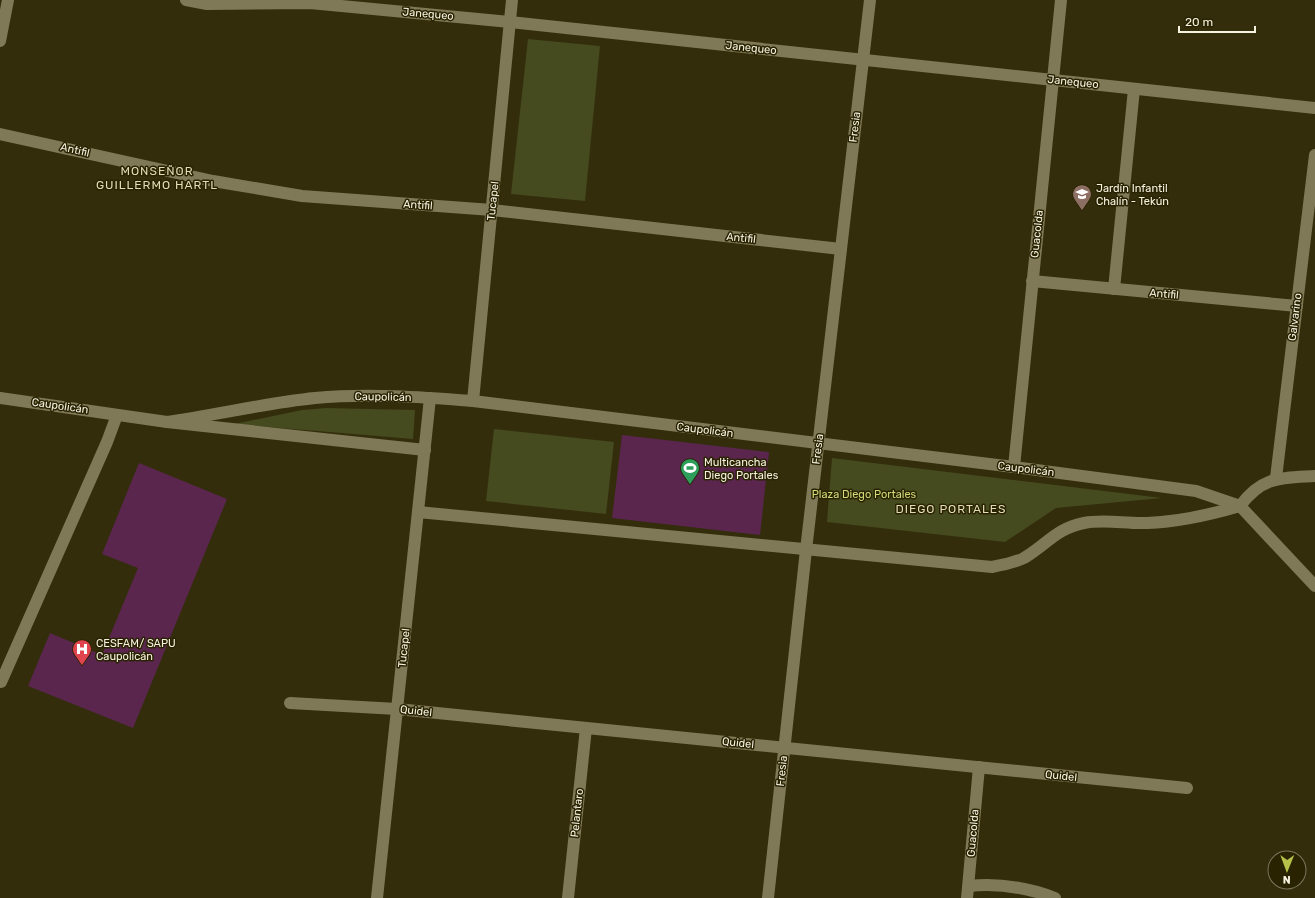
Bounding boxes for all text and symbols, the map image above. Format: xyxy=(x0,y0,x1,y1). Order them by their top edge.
street label: Janequeo xyxy=(402,5,454,23)
scale bar xyxy=(1179,8,1255,34)
text: 20 m xyxy=(1185,15,1213,29)
street label: Janequeo xyxy=(725,39,777,57)
street label: Janequeo xyxy=(1047,73,1099,91)
street label: Fresia xyxy=(847,111,863,143)
street label: Antifil xyxy=(59,140,91,160)
district label: MONSEÑOR GUILLERMO HARTL xyxy=(96,164,218,192)
street label: Tucapel xyxy=(484,181,502,221)
place label: Jardín Infantil Chalín - Tekún xyxy=(1096,182,1169,208)
school or university icon: Jardín Infantil Chalín - Tekún xyxy=(1071,183,1093,211)
street label: Antifil xyxy=(403,197,433,213)
street label: Guacolda xyxy=(1028,210,1046,258)
street label: Antifil xyxy=(726,230,756,246)
street label: Antifil xyxy=(1149,286,1179,302)
street label: Galvarino xyxy=(1286,292,1304,342)
street label: Caupolicán xyxy=(354,390,412,404)
street label: Caupolicán xyxy=(31,396,89,416)
street label: Caupolicán xyxy=(676,420,734,440)
street label: Fresia xyxy=(810,433,826,465)
place label: Multicancha Diego Portales xyxy=(704,456,779,482)
sports icon: Multicancha Diego Portales xyxy=(679,457,701,485)
street label: Caupolicán xyxy=(997,459,1055,479)
park label: Plaza Diego Portales xyxy=(812,488,917,501)
district label: DIEGO PORTALES xyxy=(895,502,1007,516)
street label: Tucapel xyxy=(395,628,413,668)
place label: CESFAM/ SAPU Caupolicán xyxy=(96,637,176,663)
hospital icon: CESFAM/ SAPU Caupolicán xyxy=(71,638,93,666)
street label: Quidel xyxy=(399,703,433,719)
street label: Quidel xyxy=(721,735,755,751)
street label: Fresia xyxy=(774,755,790,787)
street label: Quidel xyxy=(1044,768,1078,784)
street label: Pelantaro xyxy=(568,788,586,838)
street label: Guacolda xyxy=(964,809,982,857)
north arrow xyxy=(1267,850,1307,890)
text: N xyxy=(1283,873,1291,886)

